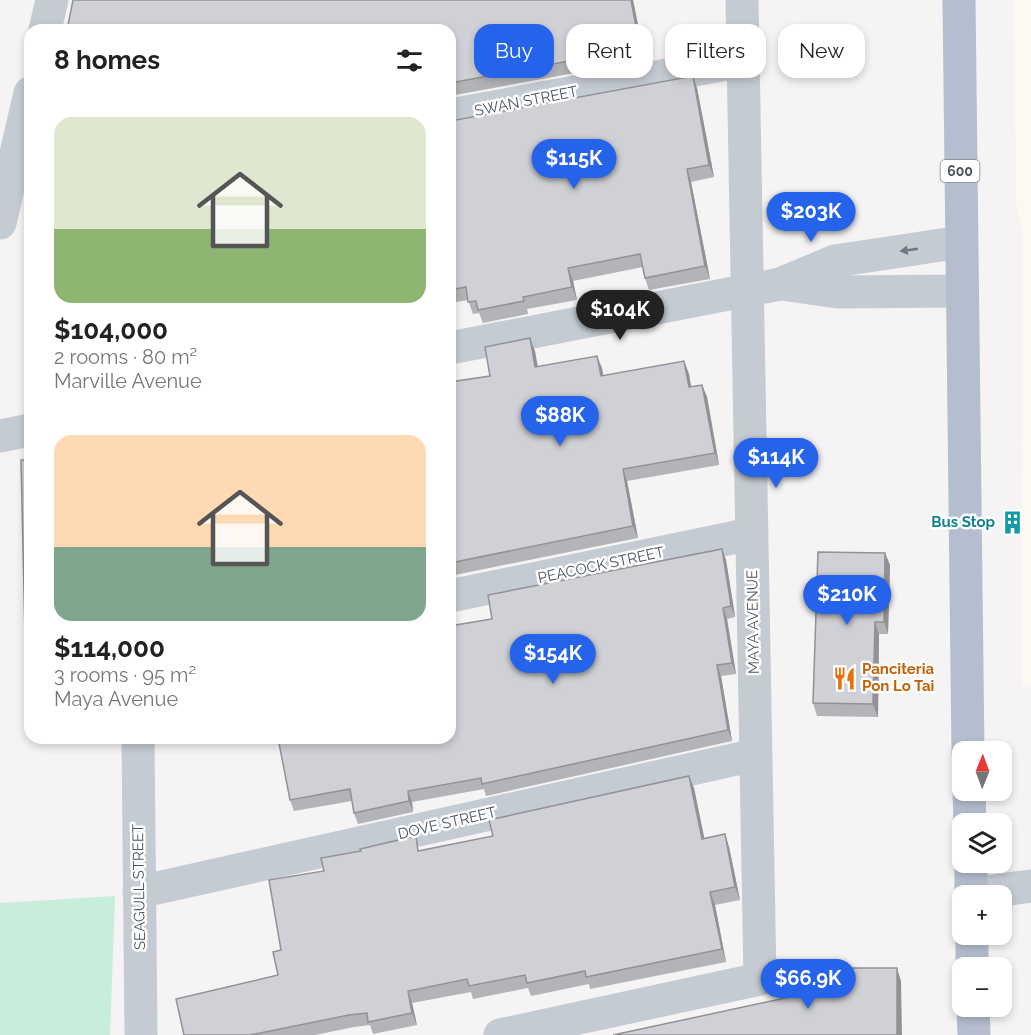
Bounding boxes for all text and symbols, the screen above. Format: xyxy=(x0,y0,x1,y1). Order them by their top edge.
chip: Buy xyxy=(474,24,554,78)
chip: Rent xyxy=(566,24,653,78)
chip: Filters xyxy=(665,24,766,78)
chip: New xyxy=(778,24,865,78)
icon: filters xyxy=(393,44,426,77)
text: 8 homes xyxy=(54,45,160,75)
street label: SWAN STREET xyxy=(473,82,579,120)
pin: $115K xyxy=(532,139,616,190)
text: $115K xyxy=(546,146,602,170)
icon: home xyxy=(186,156,294,264)
road number: 600 xyxy=(940,160,980,182)
pin: $203K xyxy=(769,192,853,243)
text: $203K xyxy=(781,199,841,223)
one-way arrow xyxy=(899,245,918,254)
pin: $104K xyxy=(578,290,662,341)
text: $104K xyxy=(590,297,650,321)
text: $104,000 xyxy=(54,315,168,345)
text: 2 rooms · 80 m² xyxy=(54,345,197,369)
text: Marville Avenue xyxy=(54,369,202,393)
pin: $88K xyxy=(524,396,596,447)
text: $88K xyxy=(535,403,585,427)
pin: $114K xyxy=(734,438,818,489)
text: $114K xyxy=(747,445,805,469)
icon: home xyxy=(186,474,294,582)
building icon: Bus Stop xyxy=(1000,509,1026,535)
place label: Bus Stop xyxy=(931,513,995,531)
street label: PEACOCK STREET xyxy=(536,543,666,587)
street label: MAYA AVENUE xyxy=(743,570,763,674)
pin: $210K xyxy=(805,575,889,626)
text: $210K xyxy=(817,582,877,606)
text: $114,000 xyxy=(54,633,165,663)
pin: $154K xyxy=(511,634,595,685)
text: $154K xyxy=(524,641,582,665)
place label: Panciteria Pon Lo Tai xyxy=(862,660,934,695)
text: 3 rooms · 95 m² xyxy=(54,663,196,687)
restaurant icon: Panciteria Pon Lo Tai xyxy=(831,665,857,691)
text: Maya Avenue xyxy=(54,687,178,711)
north arrow xyxy=(952,741,1012,801)
map controls xyxy=(952,741,1012,1017)
street label: DOVE STREET xyxy=(396,803,498,843)
button: layers xyxy=(952,813,1012,873)
street label: SEAGULL STREET xyxy=(129,824,149,950)
button: + xyxy=(952,885,1012,945)
button: − xyxy=(952,957,1012,1017)
pin: $66.9K xyxy=(759,959,857,1010)
text: $66.9K xyxy=(775,966,841,990)

